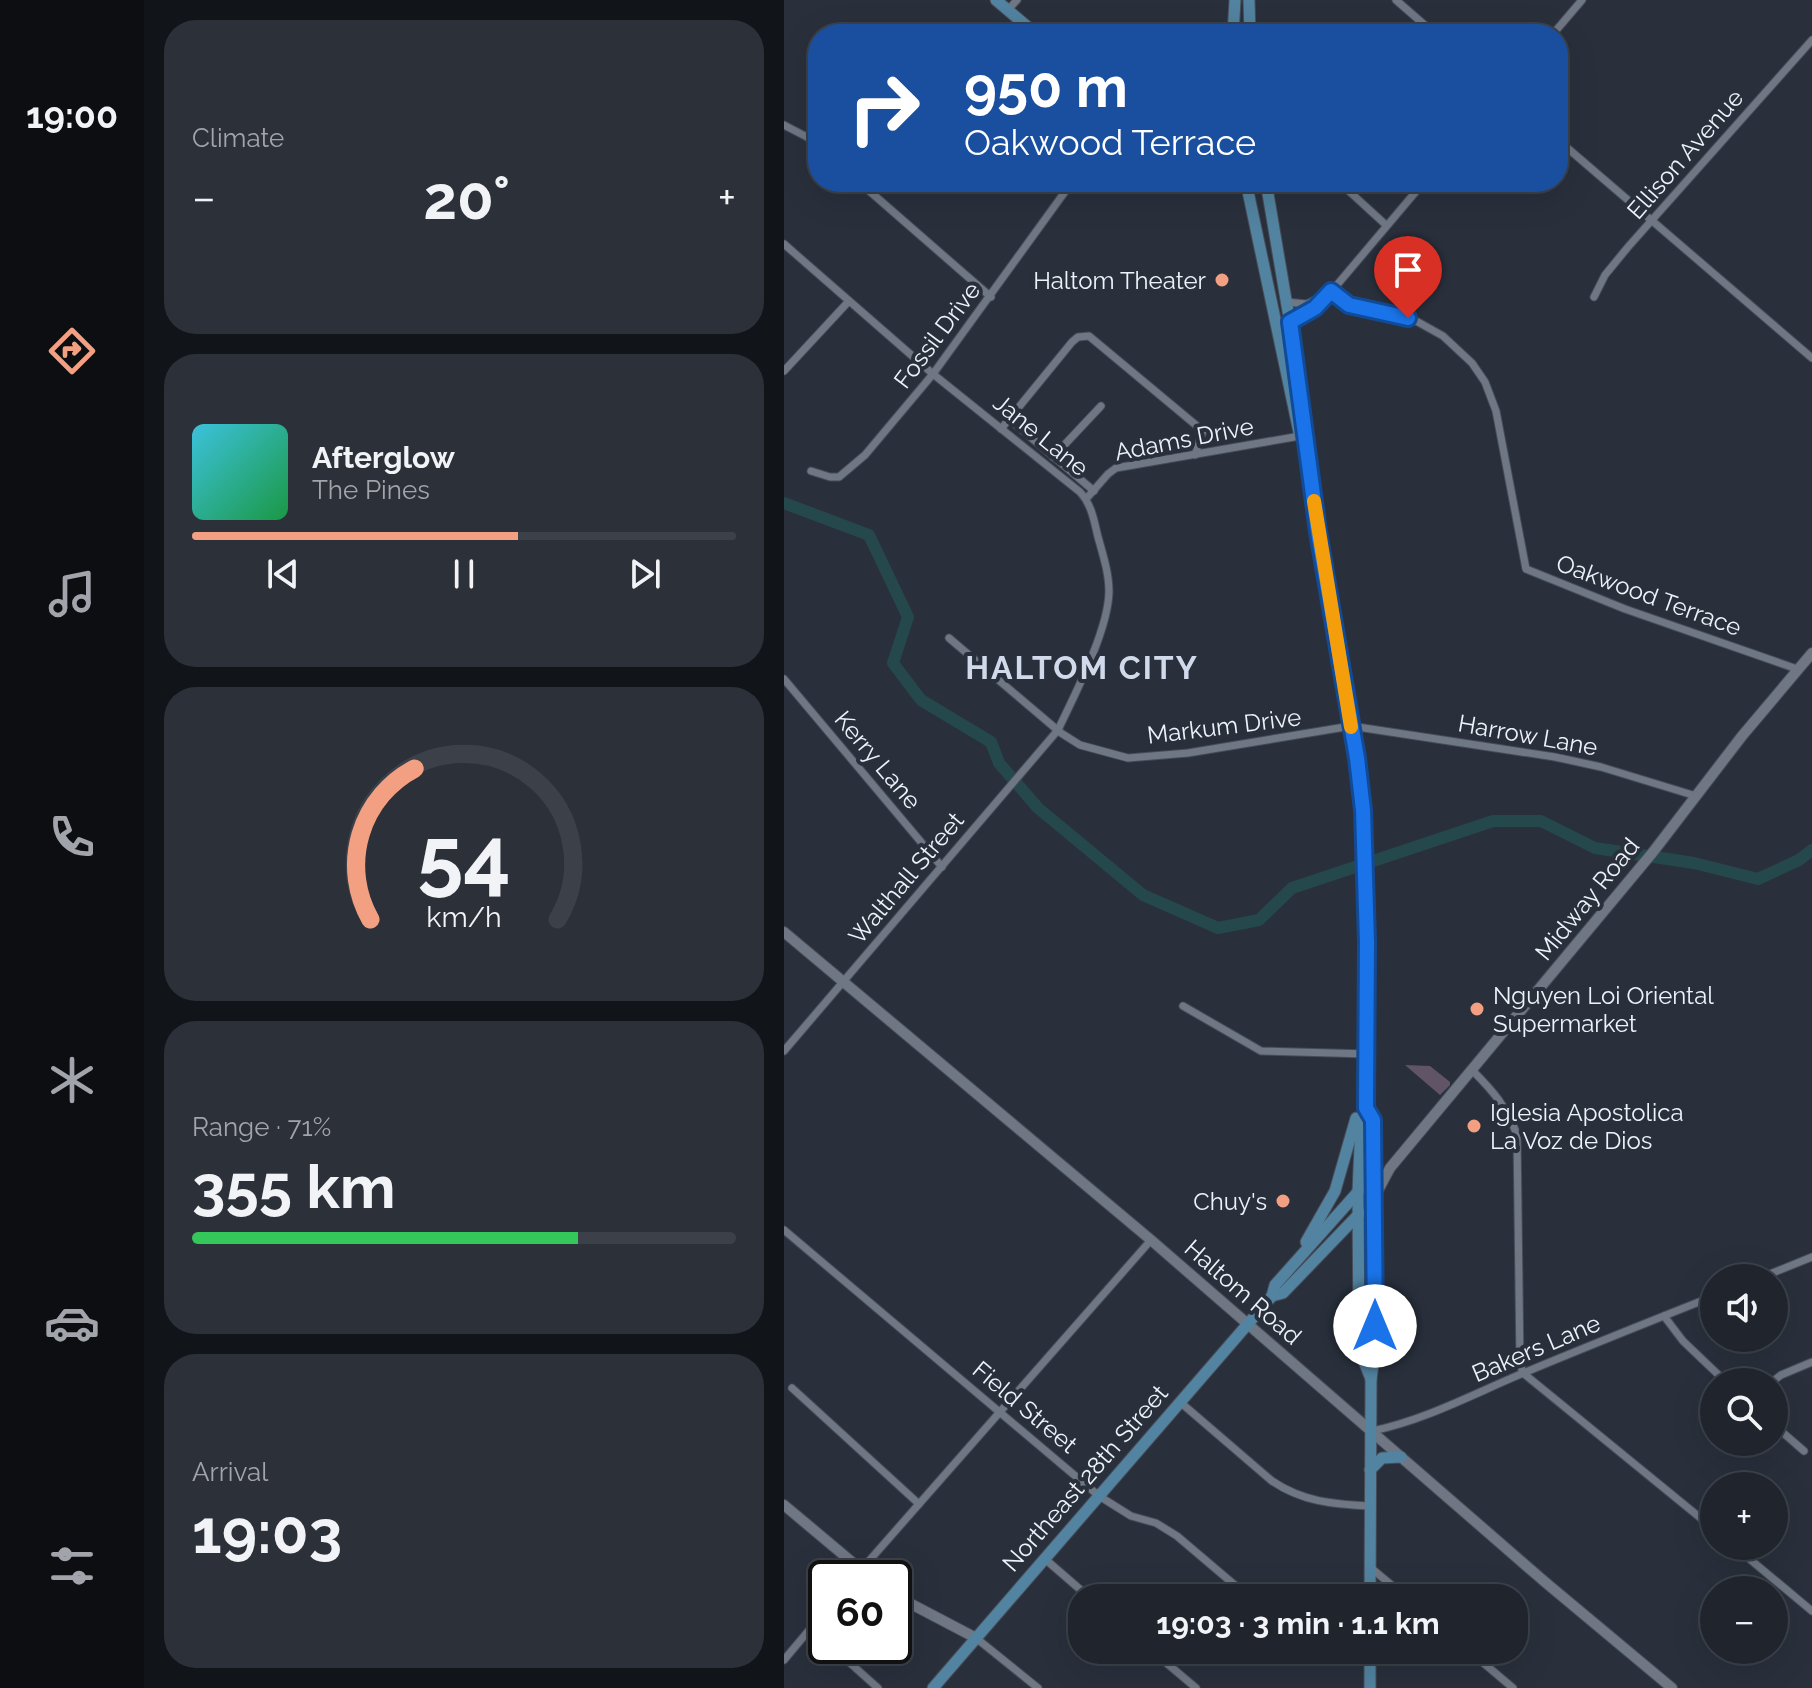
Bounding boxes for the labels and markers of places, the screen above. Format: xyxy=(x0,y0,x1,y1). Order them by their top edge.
pin xyxy=(1374,236,1442,318)
place label: Haltom Theater xyxy=(1033,266,1207,295)
marker: Haltom Theater xyxy=(1213,271,1231,289)
place label: Nguyen Loi Oriental Supermarket xyxy=(1493,981,1714,1038)
marker: Nguyen Loi Oriental Supermarket xyxy=(1468,1000,1486,1018)
place label: Iglesia Apostolica La Voz de Dios xyxy=(1490,1098,1684,1155)
marker: Iglesia Apostolica La Voz de Dios xyxy=(1465,1117,1483,1135)
place label: Chuy's xyxy=(1193,1187,1267,1216)
marker: Chuy's xyxy=(1274,1192,1292,1210)

